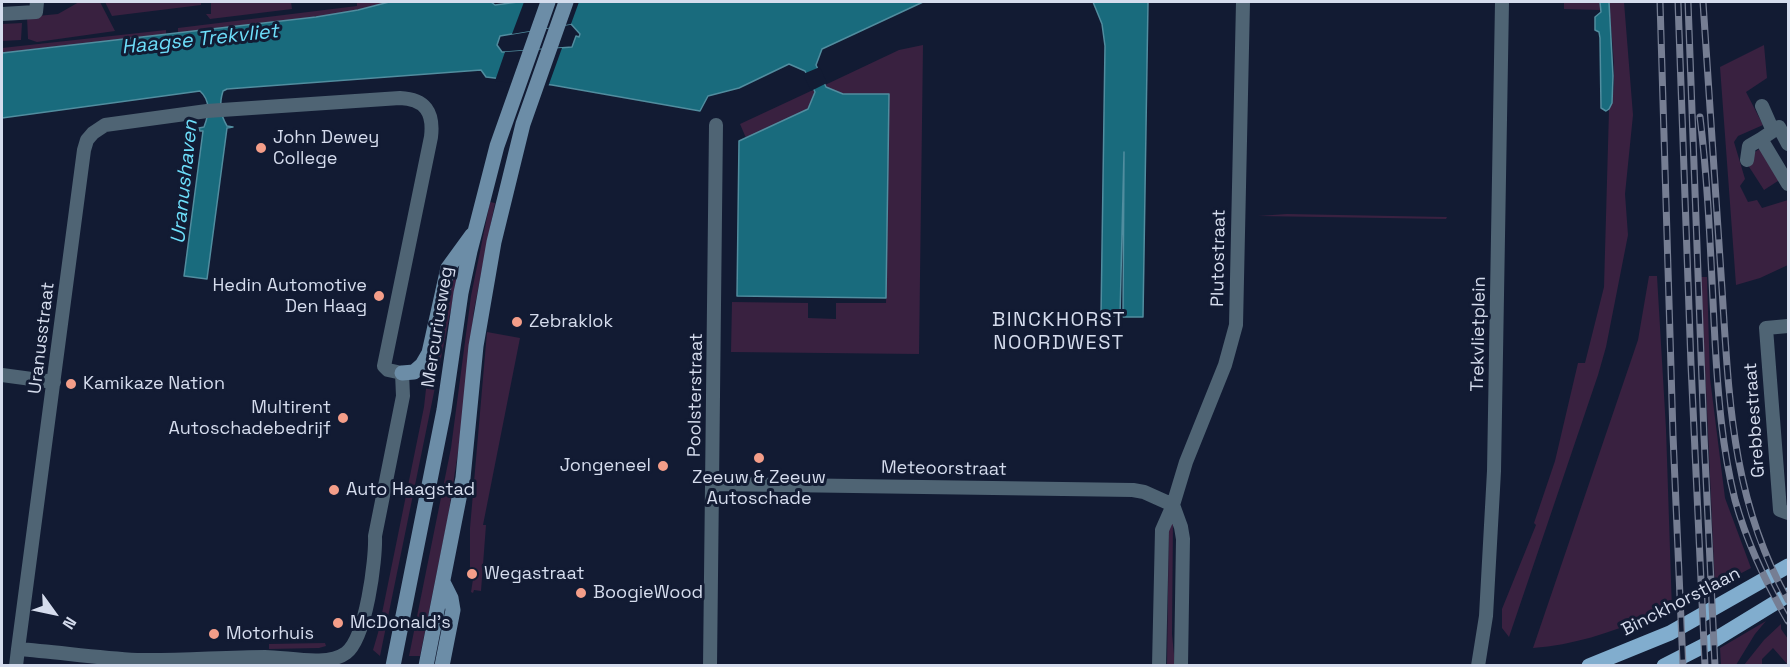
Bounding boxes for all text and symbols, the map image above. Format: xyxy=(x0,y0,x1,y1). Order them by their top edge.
water label: Haagse Trekvliet xyxy=(120,20,280,60)
water label: Uranushaven xyxy=(167,119,203,245)
place label: John Dewey College xyxy=(273,127,379,170)
marker: John Dewey College xyxy=(254,141,268,155)
street label: Plutostraat xyxy=(1207,209,1231,307)
street label: Mercuriusweg xyxy=(418,265,458,389)
place label: Hedin Automotive Den Haag xyxy=(213,275,367,318)
street label: Trekvlietplein xyxy=(1467,276,1491,392)
street label: Uranusstraat xyxy=(24,281,60,395)
marker: Hedin Automotive Den Haag xyxy=(372,289,386,303)
district label: BINCKHORST NOORDWEST xyxy=(992,309,1126,356)
place label: Zebraklok xyxy=(529,311,613,333)
marker: Zebraklok xyxy=(510,315,524,329)
street label: Poolsterstraat xyxy=(684,333,708,457)
street label: Grebbestraat xyxy=(1740,362,1770,478)
place label: Kamikaze Nation xyxy=(83,373,225,395)
marker: Kamikaze Nation xyxy=(64,377,78,391)
place label: Multirent Autoschadebedrijf xyxy=(168,397,331,440)
marker: Multirent Autoschadebedrijf xyxy=(336,411,350,425)
marker: Zeeuw & Zeeuw Autoschade xyxy=(752,451,766,465)
place label: Jongeneel xyxy=(560,455,651,477)
street label: Meteoorstraat xyxy=(881,457,1007,481)
marker: Jongeneel xyxy=(656,459,670,473)
place label: Zeeuw & Zeeuw Autoschade xyxy=(692,467,826,510)
place label: Auto Haagstad xyxy=(346,479,475,501)
marker: Auto Haagstad xyxy=(327,483,341,497)
place label: Wegastraat xyxy=(484,563,584,585)
street label: Binckhorstlaan xyxy=(1618,563,1744,641)
marker: Wegastraat xyxy=(465,567,479,581)
place label: BoogieWood xyxy=(593,582,703,604)
north arrow xyxy=(24,583,84,643)
marker: BoogieWood xyxy=(574,586,588,600)
place label: McDonald's xyxy=(350,612,451,634)
text: N xyxy=(58,613,81,633)
marker: McDonald's xyxy=(331,616,345,630)
place label: Motorhuis xyxy=(226,623,314,645)
marker: Motorhuis xyxy=(207,627,221,641)

